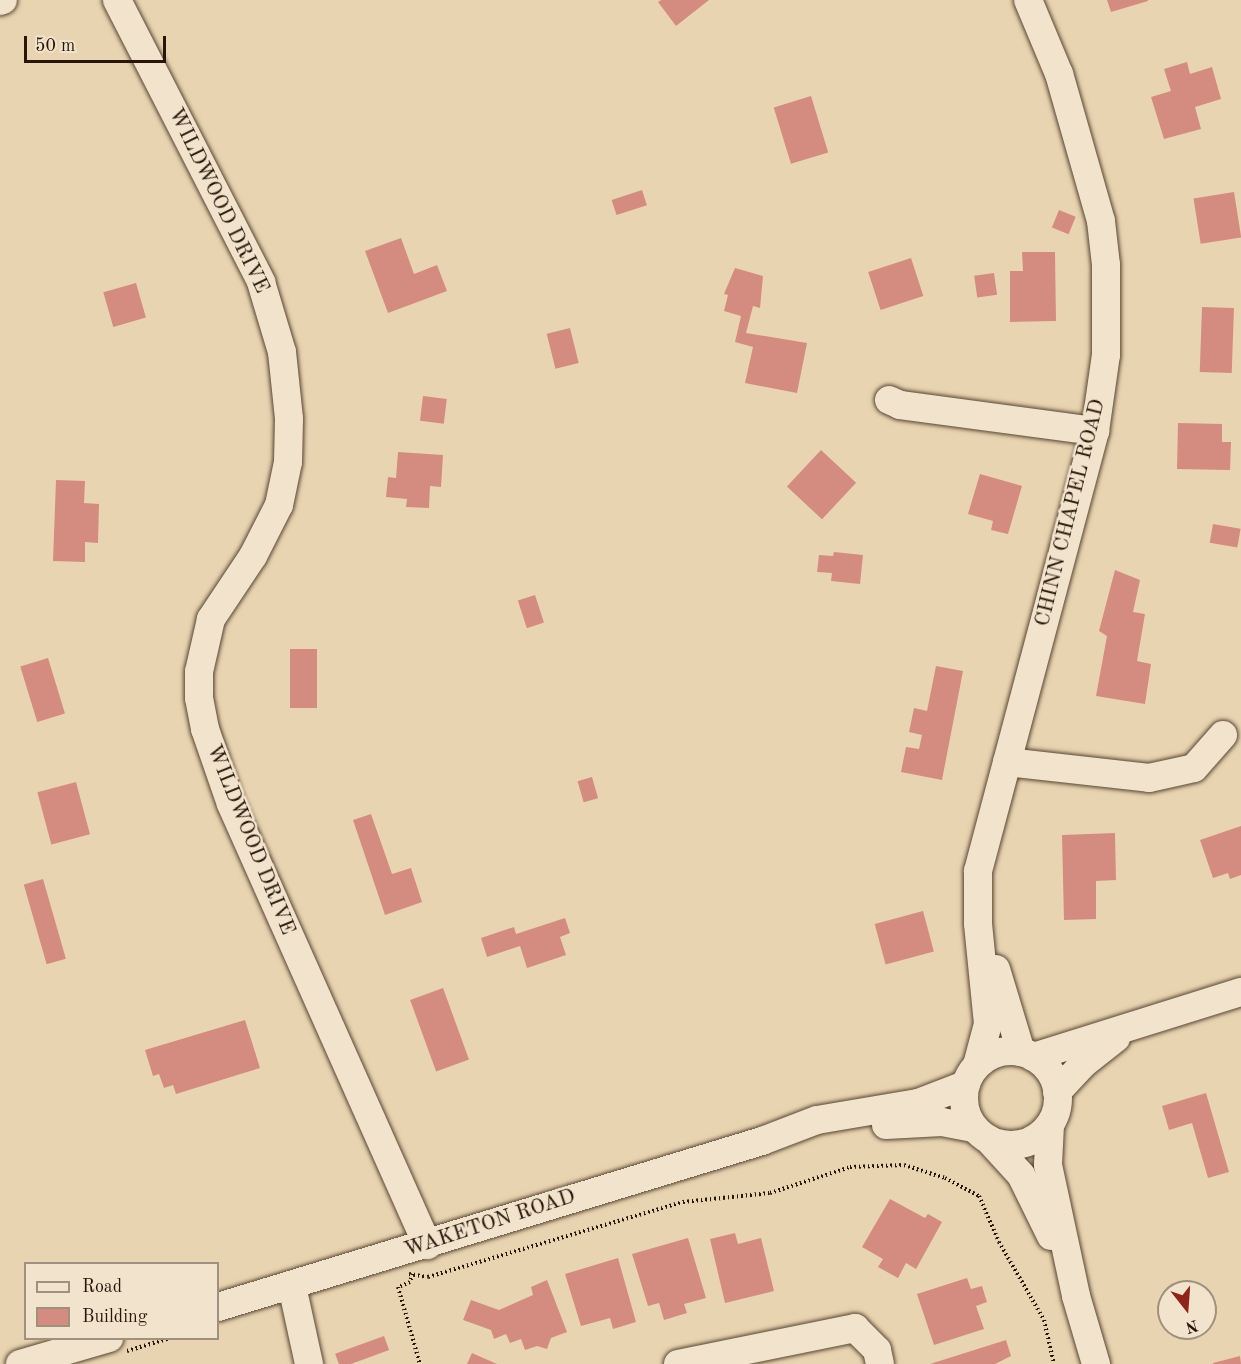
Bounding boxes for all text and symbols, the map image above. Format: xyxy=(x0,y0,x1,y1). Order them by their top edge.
scale bar xyxy=(27,24,170,62)
text: 50 m xyxy=(35,37,75,55)
street label: WILDWOOD DRIVE xyxy=(162,104,274,298)
street label: CHINN CHAPEL ROAD xyxy=(1031,397,1111,629)
street label: WILDWOOD DRIVE xyxy=(200,741,300,939)
street label: WAKETON ROAD xyxy=(401,1184,579,1264)
legend xyxy=(24,1262,219,1340)
text: Road xyxy=(82,1278,122,1296)
north arrow xyxy=(1157,1280,1217,1340)
text: Building xyxy=(82,1308,147,1326)
text: N xyxy=(1183,1316,1200,1335)

